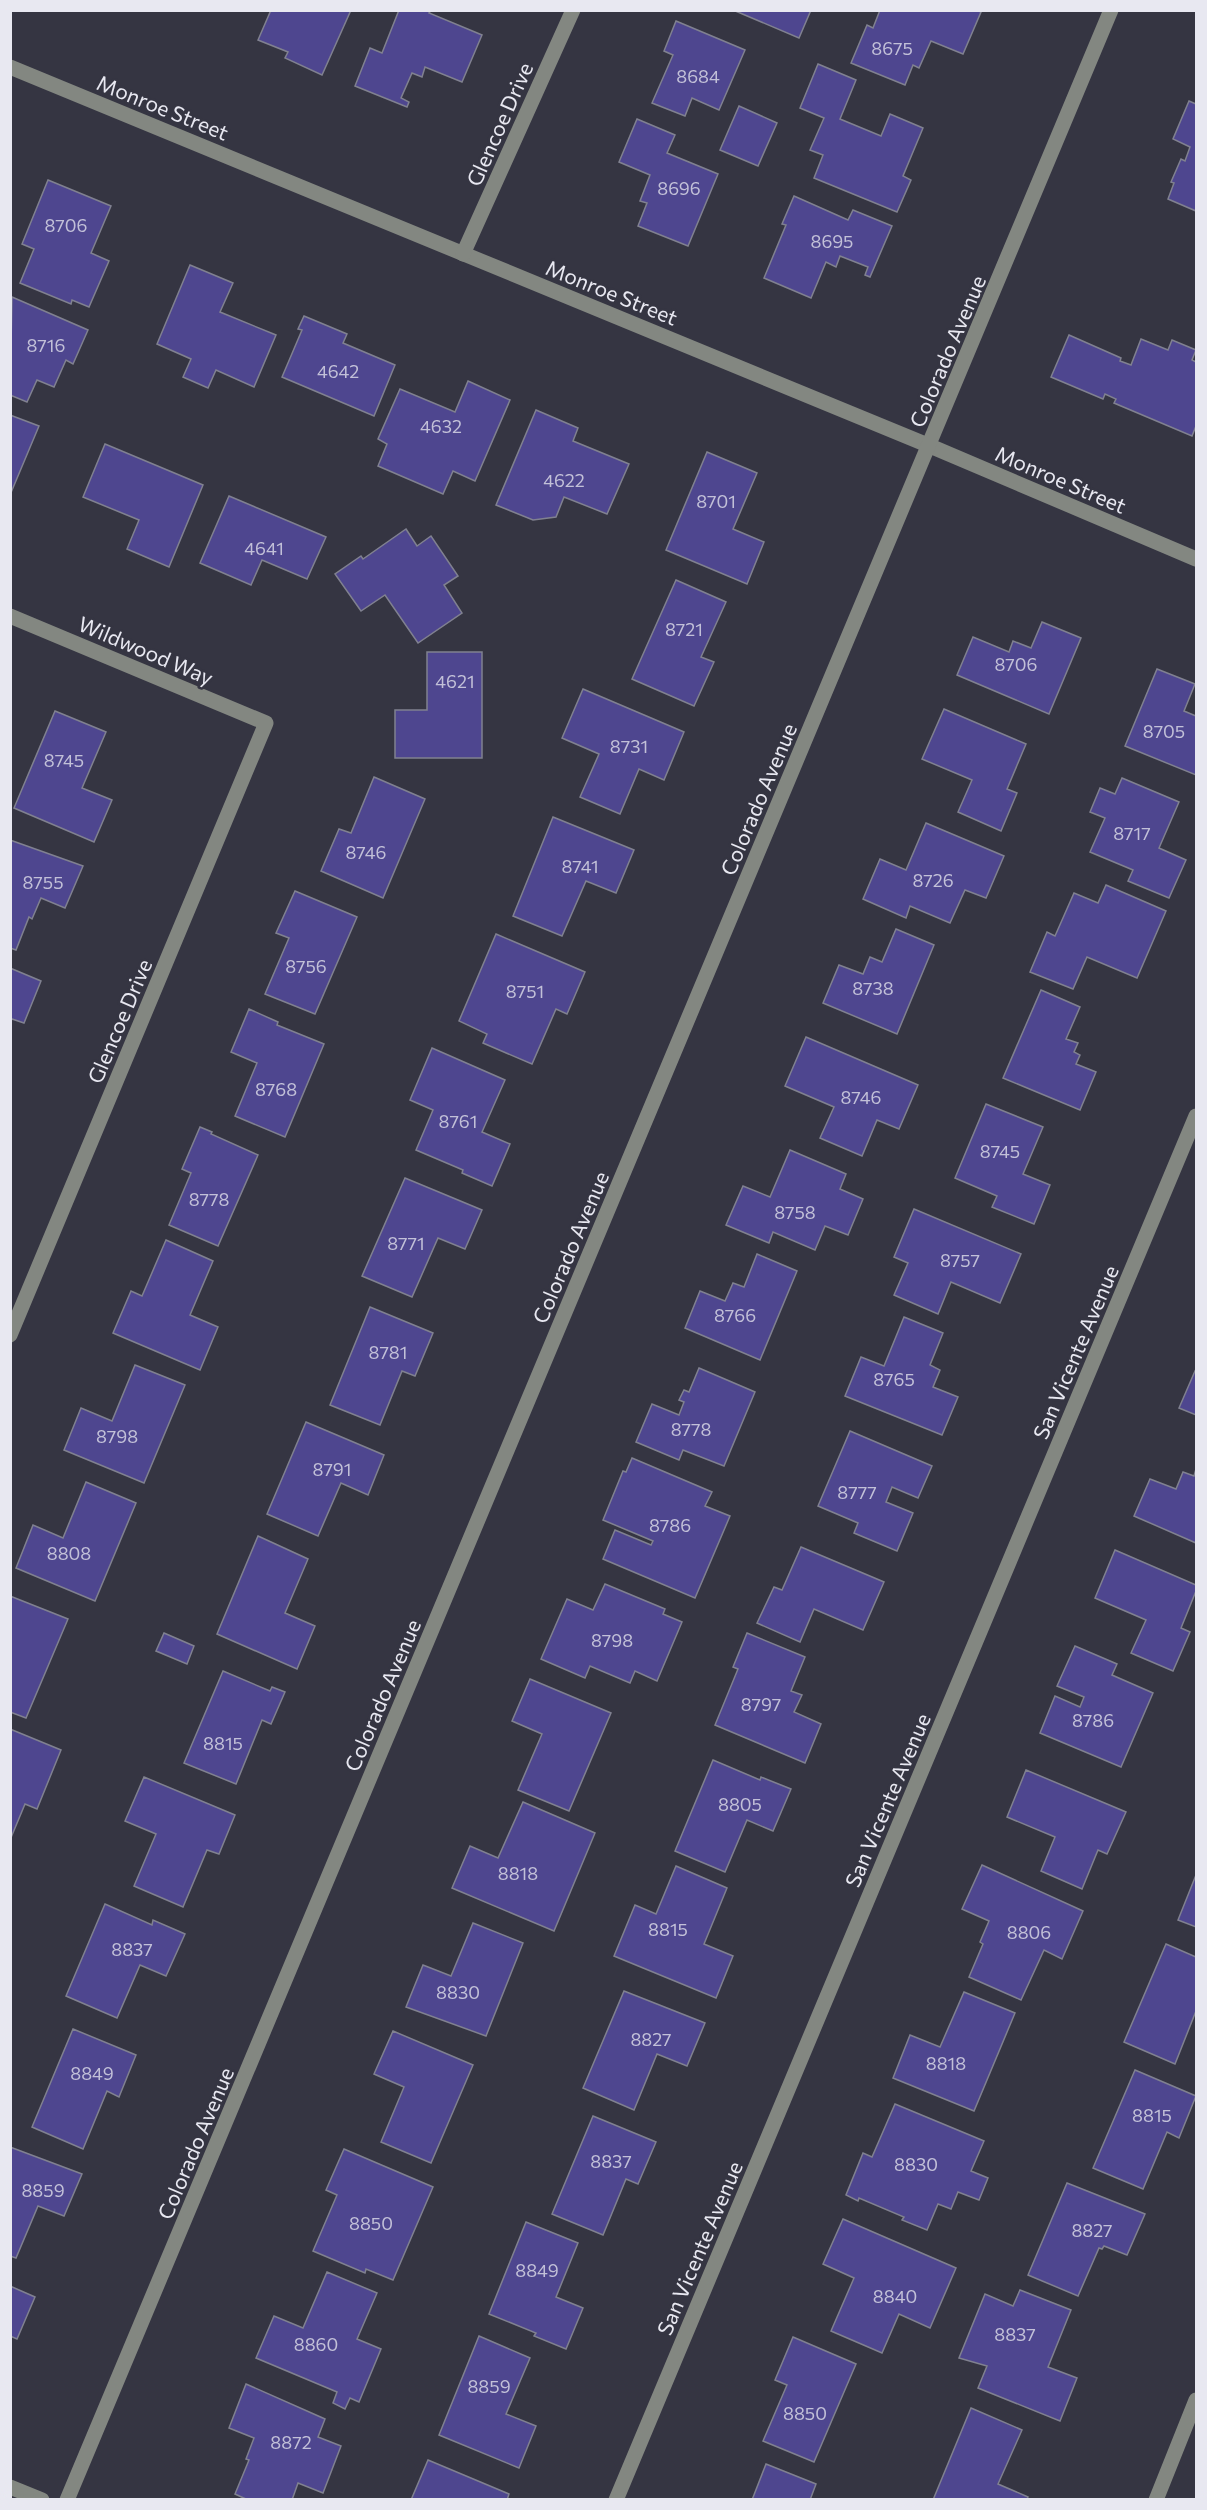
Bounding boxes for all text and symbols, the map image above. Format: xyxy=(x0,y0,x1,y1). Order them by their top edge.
house number: 8675 xyxy=(871,37,913,59)
street label: Glencoe Drive xyxy=(461,58,537,190)
house number: 8684 xyxy=(676,65,720,87)
street label: Monroe Street xyxy=(94,69,232,145)
house number: 8696 xyxy=(657,177,701,199)
house number: 8706 xyxy=(45,214,87,236)
house number: 8695 xyxy=(811,230,853,252)
street label: Monroe Street xyxy=(543,254,681,330)
street label: Colorado Avenue xyxy=(904,271,990,431)
house number: 8716 xyxy=(27,334,65,356)
house number: 4642 xyxy=(317,360,359,382)
house number: 4632 xyxy=(420,415,462,437)
street label: Monroe Street xyxy=(992,440,1130,518)
house number: 4622 xyxy=(543,469,585,491)
house number: 8701 xyxy=(696,490,736,512)
house number: 4641 xyxy=(244,537,284,559)
street label: Wildwood Way xyxy=(75,610,217,690)
house number: 8721 xyxy=(665,618,703,640)
house number: 8706 xyxy=(995,653,1037,675)
house number: 4621 xyxy=(435,670,475,692)
street label: Colorado Avenue xyxy=(715,719,801,879)
house number: 8705 xyxy=(1143,720,1185,742)
house number: 8731 xyxy=(610,735,648,757)
house number: 8745 xyxy=(44,749,84,771)
house number: 8717 xyxy=(1113,822,1151,844)
house number: 8746 xyxy=(345,841,387,863)
house number: 8741 xyxy=(561,855,599,877)
house number: 8726 xyxy=(912,869,954,891)
house number: 8755 xyxy=(23,871,64,893)
street label: Glencoe Drive xyxy=(82,955,156,1087)
house number: 8756 xyxy=(285,955,327,977)
house number: 8738 xyxy=(852,977,894,999)
house number: 8751 xyxy=(506,980,544,1002)
house number: 8768 xyxy=(255,1078,297,1100)
house number: 8746 xyxy=(840,1086,882,1108)
house number: 8761 xyxy=(439,1110,477,1132)
house number: 8745 xyxy=(980,1140,1020,1162)
street label: Colorado Avenue xyxy=(527,1167,613,1327)
house number: 8778 xyxy=(189,1188,229,1210)
house number: 8758 xyxy=(774,1201,816,1223)
house number: 8771 xyxy=(387,1232,425,1254)
house number: 8757 xyxy=(940,1249,980,1271)
street label: San Vicente Avenue xyxy=(1027,1261,1123,1443)
house number: 8766 xyxy=(714,1304,756,1326)
house number: 8781 xyxy=(369,1341,407,1363)
house number: 8765 xyxy=(873,1368,915,1390)
house number: 8778 xyxy=(671,1418,711,1440)
house number: 8798 xyxy=(96,1425,138,1447)
house number: 8791 xyxy=(313,1458,351,1480)
house number: 8777 xyxy=(837,1481,877,1503)
house number: 8786 xyxy=(649,1514,691,1536)
house number: 8808 xyxy=(47,1542,91,1564)
street label: Colorado Avenue xyxy=(339,1615,425,1775)
house number: 8798 xyxy=(591,1629,633,1651)
house number: 8797 xyxy=(741,1693,781,1715)
street label: San Vicente Avenue xyxy=(839,1709,935,1891)
house number: 8786 xyxy=(1072,1709,1114,1731)
house number: 8815 xyxy=(203,1732,243,1754)
house number: 8805 xyxy=(718,1793,762,1815)
house number: 8818 xyxy=(498,1862,538,1884)
house number: 8815 xyxy=(648,1918,688,1940)
house number: 8806 xyxy=(1007,1921,1051,1943)
house number: 8837 xyxy=(111,1938,153,1960)
house number: 8830 xyxy=(436,1981,480,2003)
house number: 8827 xyxy=(630,2028,672,2050)
house number: 8818 xyxy=(926,2052,966,2074)
house number: 8849 xyxy=(70,2062,114,2084)
street label: Colorado Avenue xyxy=(152,2063,238,2223)
house number: 8815 xyxy=(1132,2104,1172,2126)
house number: 8837 xyxy=(590,2150,632,2172)
house number: 8830 xyxy=(894,2153,938,2175)
street label: San Vicente Avenue xyxy=(651,2157,747,2339)
house number: 8859 xyxy=(21,2179,65,2201)
house number: 8850 xyxy=(349,2212,393,2234)
house number: 8827 xyxy=(1071,2219,1113,2241)
house number: 8849 xyxy=(515,2259,559,2281)
house number: 8840 xyxy=(873,2285,917,2307)
house number: 8837 xyxy=(994,2323,1036,2345)
house number: 8860 xyxy=(294,2333,338,2355)
house number: 8859 xyxy=(467,2375,511,2397)
house number: 8850 xyxy=(783,2402,827,2424)
house number: 8872 xyxy=(270,2431,312,2453)

